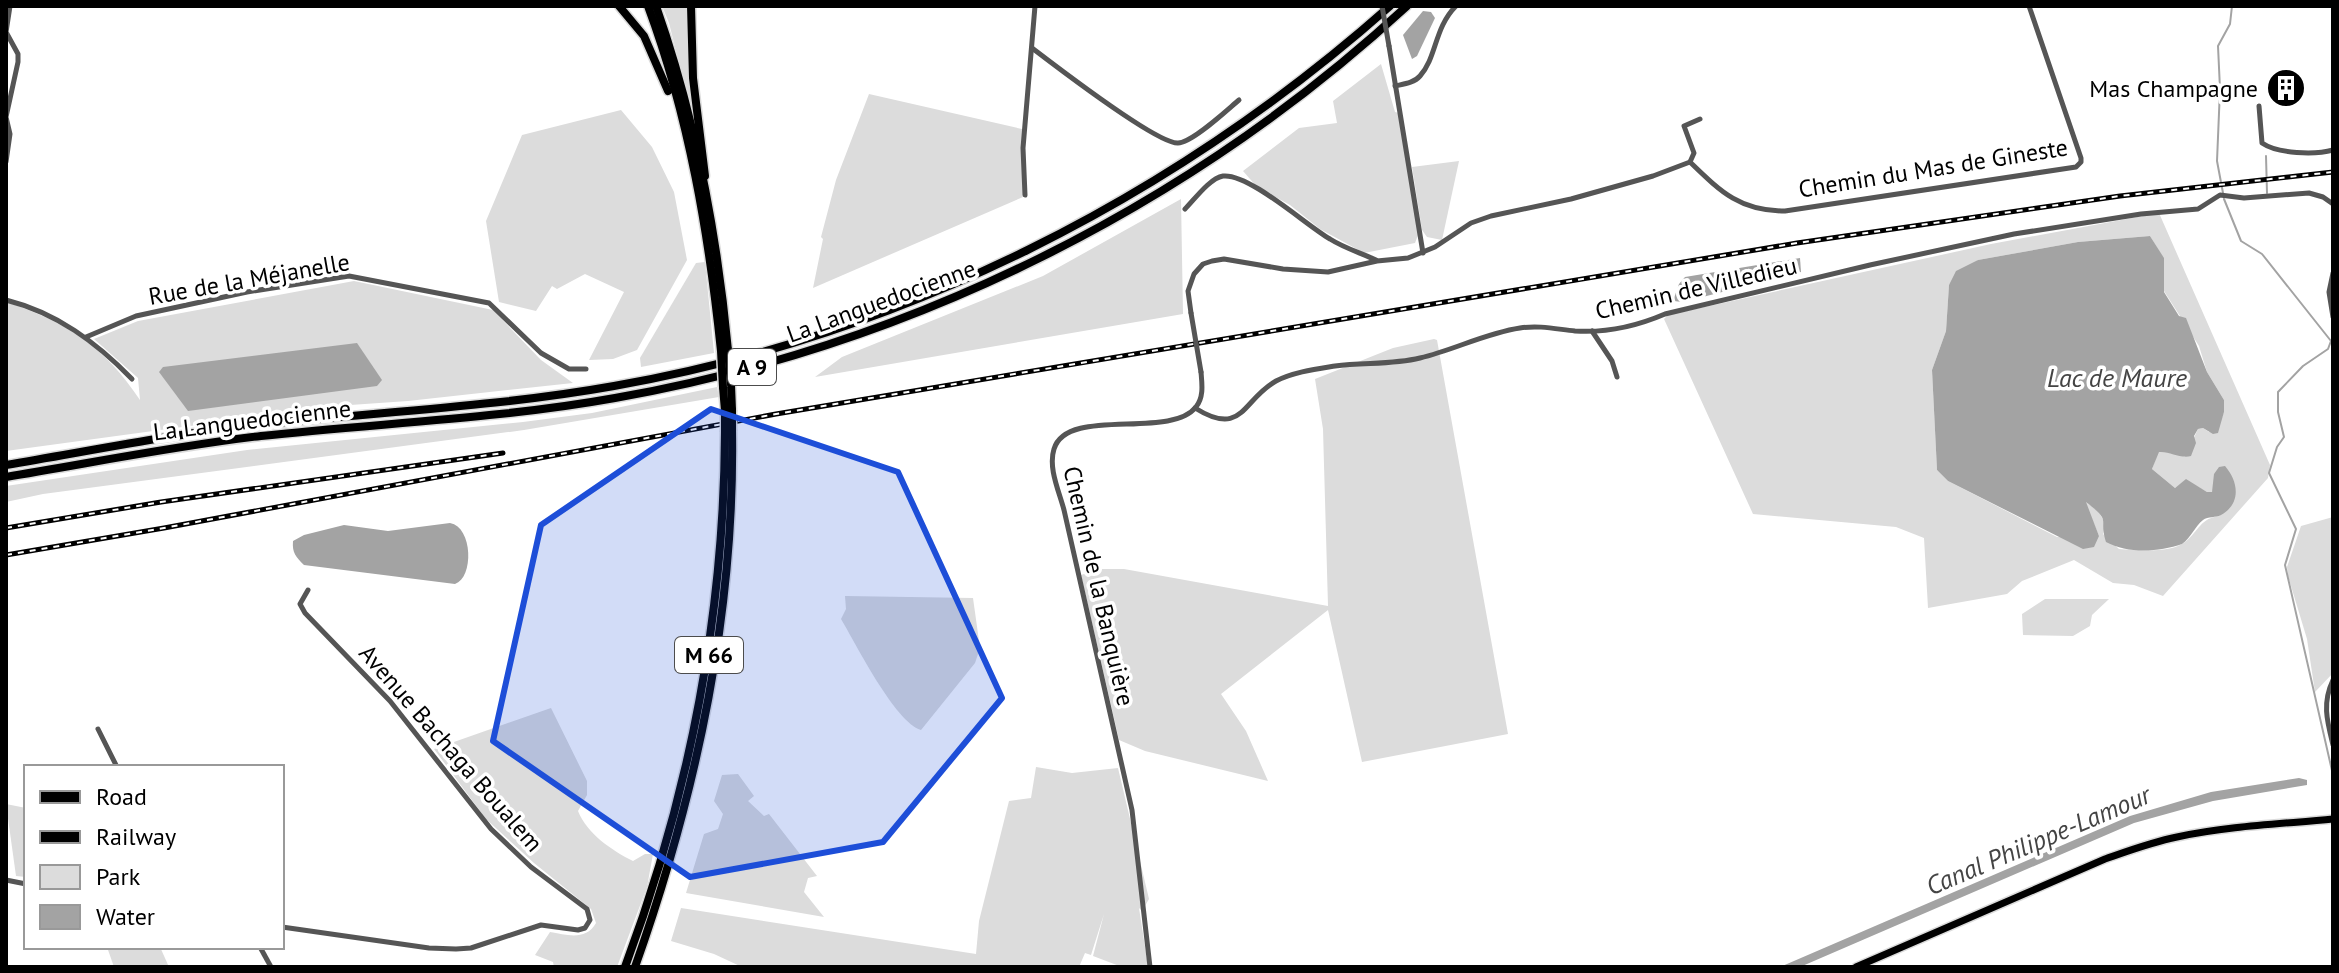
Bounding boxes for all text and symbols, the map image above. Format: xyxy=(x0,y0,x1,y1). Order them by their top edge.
building icon: Mas Champagne xyxy=(2265,67,2307,109)
place label: Mas Champagne xyxy=(2089,73,2258,104)
street label: Chemin du Mas de Gineste xyxy=(1796,131,2070,205)
street label: Rue de la Méjanelle xyxy=(146,246,352,312)
street label: Chemin de Villedieu xyxy=(1592,250,1800,326)
street label: La Languedocienne xyxy=(782,252,980,350)
road number: A 9 xyxy=(728,349,776,385)
water label: Lac de Maure xyxy=(2047,361,2187,394)
street label: La Languedocienne xyxy=(151,392,353,448)
street label: Chemin de la Banquière xyxy=(1056,463,1142,709)
road number: M 66 xyxy=(675,637,743,673)
street label: Avenue Bachaga Boualem xyxy=(352,638,550,858)
legend xyxy=(24,765,284,949)
water label: Canal Philippe-Lamour xyxy=(1921,777,2157,902)
text: Road xyxy=(96,781,147,812)
text: Railway xyxy=(96,821,176,852)
text: Park xyxy=(96,861,141,892)
text: Water xyxy=(96,901,155,932)

